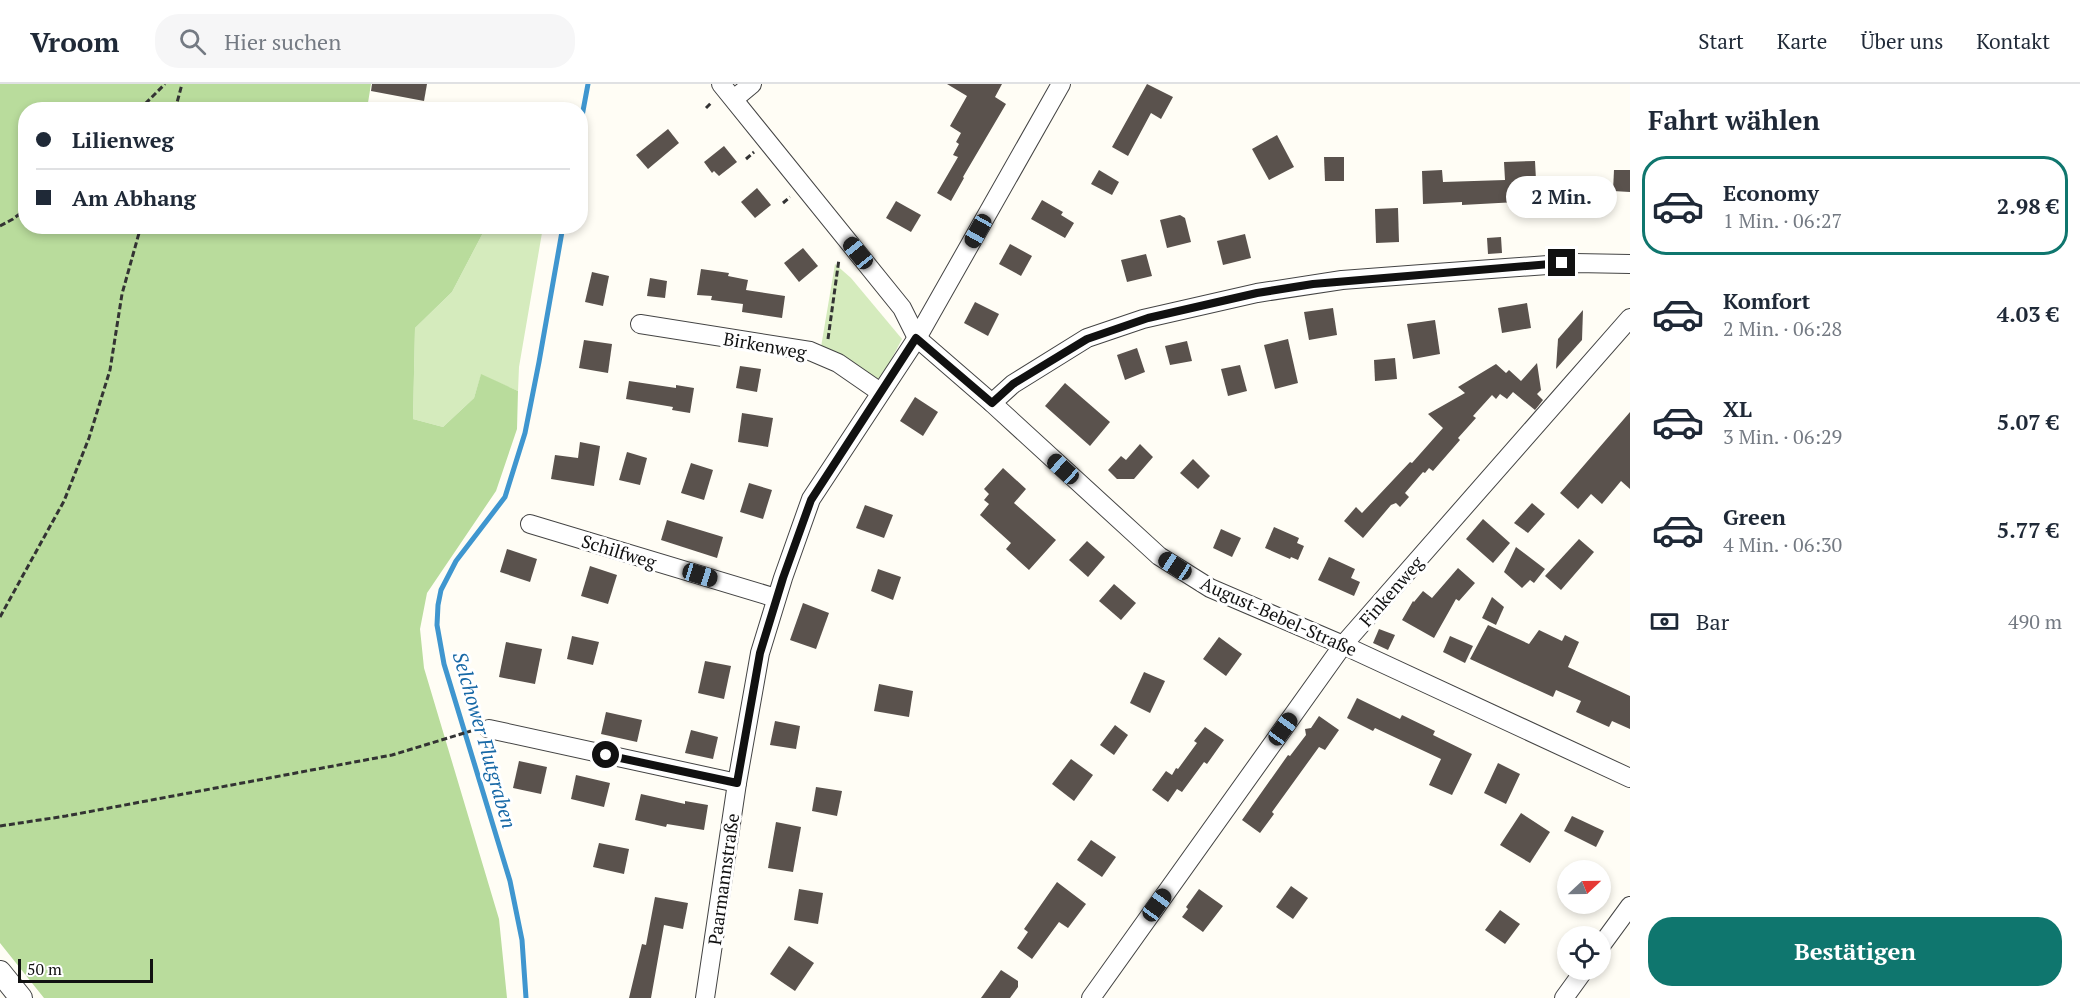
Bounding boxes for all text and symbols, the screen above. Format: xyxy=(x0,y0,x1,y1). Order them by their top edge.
search box xyxy=(155,14,575,68)
text: Vroom xyxy=(30,23,119,60)
icon: search xyxy=(176,25,209,58)
text: Hier suchen xyxy=(224,27,341,56)
text: Start xyxy=(1698,27,1744,55)
text: Karte xyxy=(1777,27,1827,55)
text: Über uns xyxy=(1860,27,1943,55)
text: Kontakt xyxy=(1976,27,2050,55)
text: Fahrt wählen xyxy=(1648,102,1820,138)
text: Lilienweg xyxy=(72,125,174,154)
callout: 2 Min. xyxy=(1506,176,1618,218)
text: Economy xyxy=(1723,178,1819,207)
icon: car xyxy=(1651,179,1705,233)
text: Am Abhang xyxy=(72,183,196,212)
text: 2 Min. xyxy=(1531,183,1592,210)
text: 2.98 € xyxy=(1997,191,2059,220)
text: 1 Min. · 06:27 xyxy=(1723,207,1842,234)
car xyxy=(961,211,995,251)
car xyxy=(840,233,876,273)
route end xyxy=(1548,249,1575,276)
text: Komfort xyxy=(1723,286,1810,315)
icon: car xyxy=(1651,287,1705,341)
text: 4.03 € xyxy=(1997,299,2059,328)
text: 2 Min. · 06:28 xyxy=(1723,315,1842,342)
street label: Birkenweg xyxy=(722,326,809,364)
text: XL xyxy=(1723,394,1752,423)
icon: car xyxy=(1651,395,1705,449)
text: 5.07 € xyxy=(1997,407,2059,436)
text: 3 Min. · 06:29 xyxy=(1723,423,1842,450)
car xyxy=(1044,450,1082,488)
text: Green xyxy=(1723,502,1786,531)
icon: car xyxy=(1651,503,1705,557)
text: 5.77 € xyxy=(1997,515,2059,544)
street label: Schilfweg xyxy=(579,528,660,574)
text: 4 Min. · 06:30 xyxy=(1723,531,1842,558)
car xyxy=(1155,549,1195,583)
street label: Finkenweg xyxy=(1354,550,1429,631)
car xyxy=(680,561,720,589)
street label: August-Bebel-Straße xyxy=(1197,571,1361,661)
icon: cash xyxy=(1648,605,1681,638)
text: Bar xyxy=(1696,607,1729,636)
text: 490 m xyxy=(2008,608,2062,635)
water label: Selchower Flutgraben xyxy=(447,648,523,832)
car xyxy=(1265,709,1301,749)
route start xyxy=(592,741,619,768)
street label: Paarmannstraße xyxy=(702,812,744,946)
north arrow xyxy=(1557,860,1611,914)
map controls xyxy=(1557,860,1611,980)
car xyxy=(1139,885,1175,925)
button: Bestätigen xyxy=(1648,917,2062,986)
button: locate xyxy=(1557,926,1611,980)
scale bar xyxy=(18,956,153,984)
text: 50 m xyxy=(27,958,62,980)

